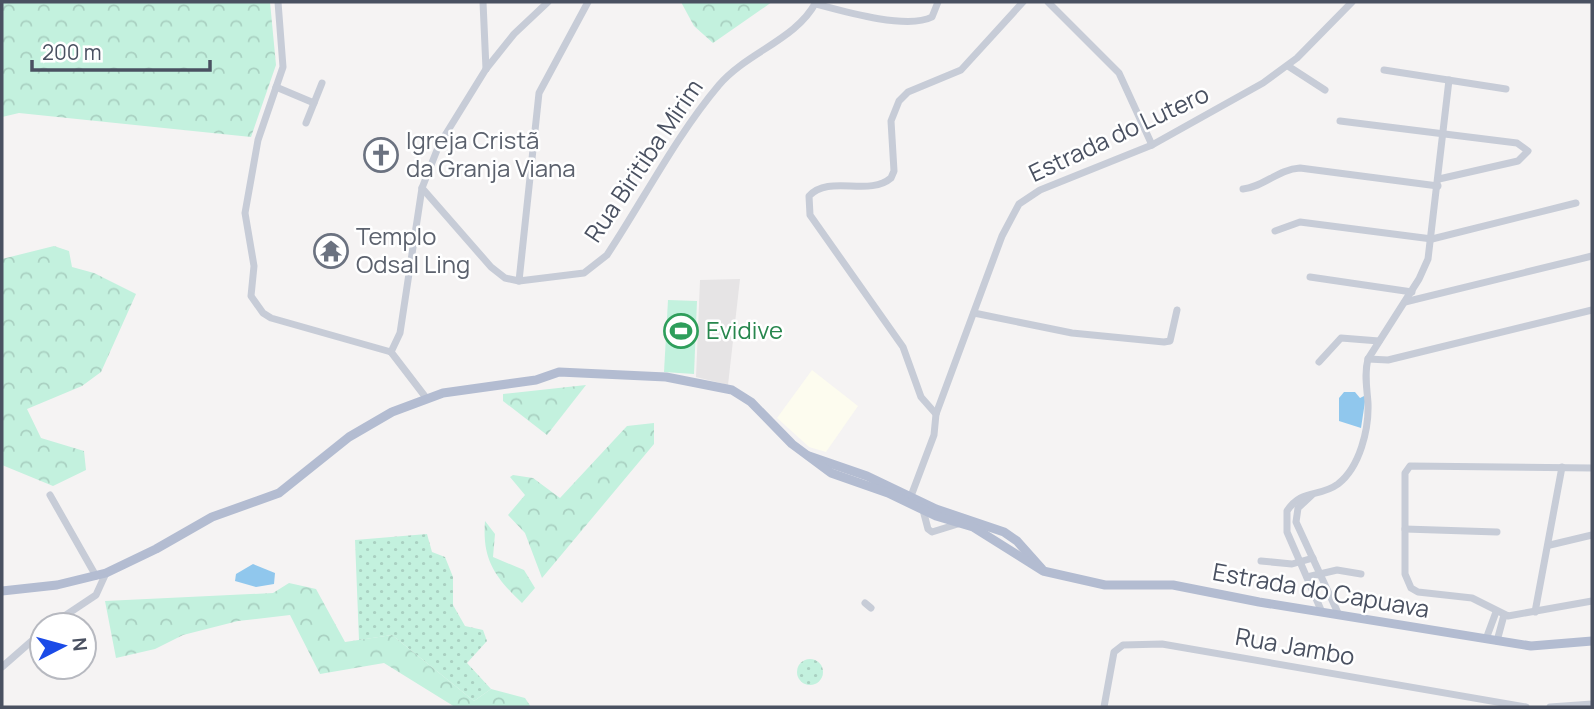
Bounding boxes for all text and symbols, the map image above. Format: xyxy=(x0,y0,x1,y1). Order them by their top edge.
scale bar xyxy=(32,28,210,72)
text: 200 m xyxy=(42,38,102,66)
street label: Rua Biritiba Mirim xyxy=(576,72,710,248)
street label: Estrada do Lutero xyxy=(1023,76,1214,189)
place label: Igreja Cristã da Granja Viana xyxy=(406,123,576,184)
church icon: Igreja Cristã da Granja Viana xyxy=(362,136,400,174)
place label: Templo Odsal Ling xyxy=(356,219,470,280)
temple icon: Templo Odsal Ling xyxy=(312,232,350,270)
sports icon: Evidive xyxy=(662,312,700,350)
place label: Evidive xyxy=(706,313,783,346)
street label: Estrada do Capuava xyxy=(1210,554,1432,625)
north arrow xyxy=(28,611,98,681)
street label: Rua Jambo xyxy=(1233,619,1358,672)
text: N xyxy=(66,636,94,652)

